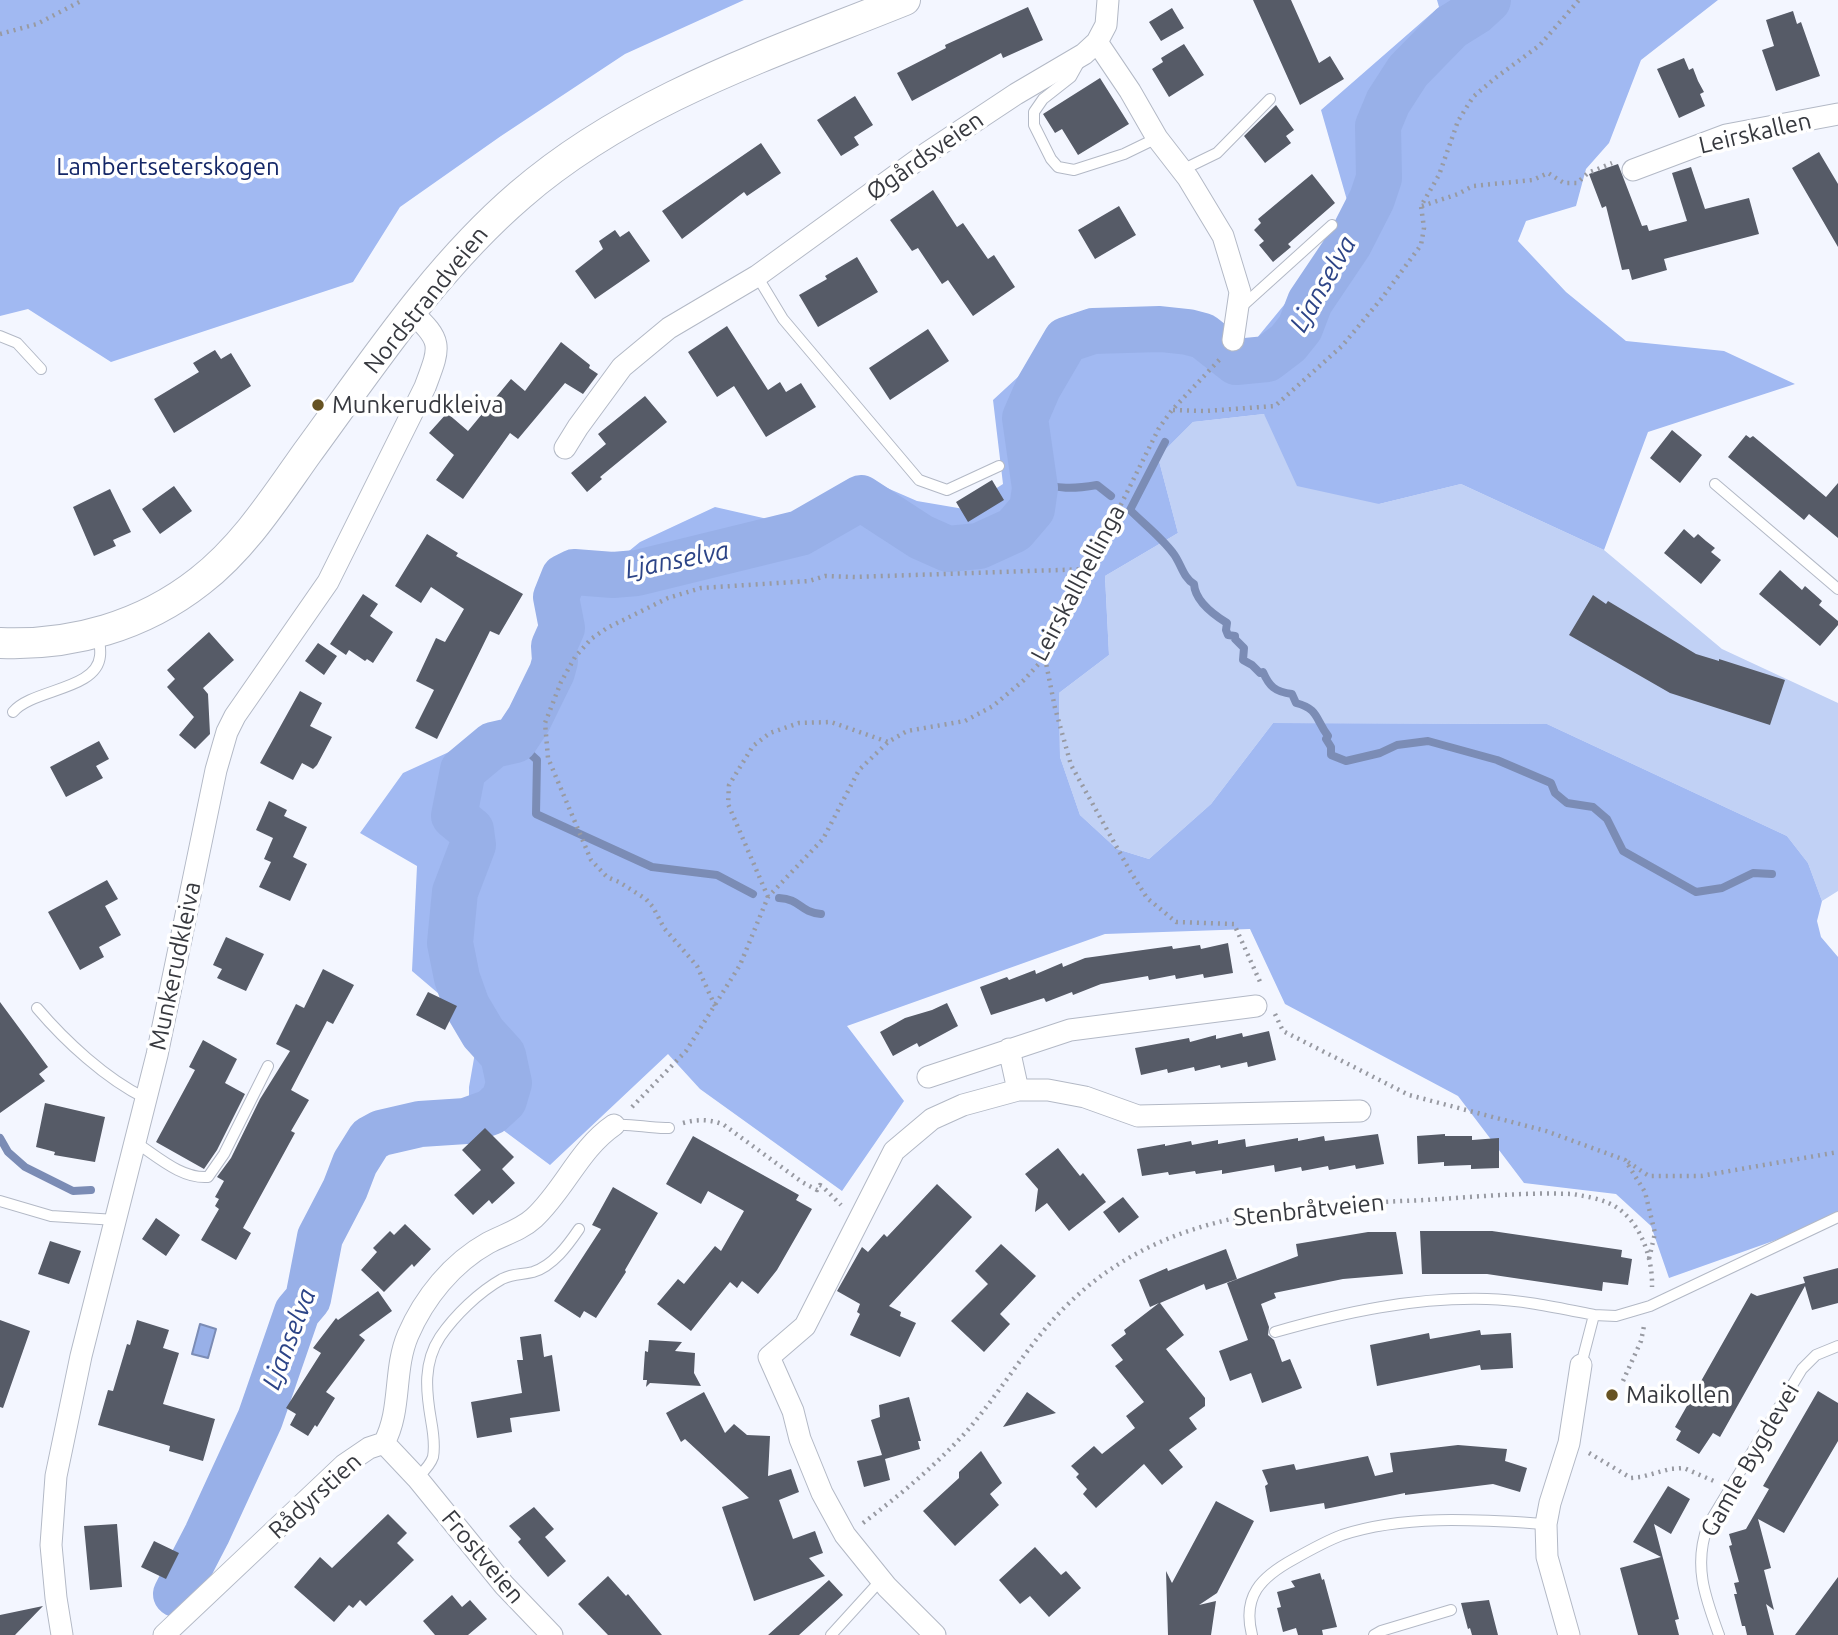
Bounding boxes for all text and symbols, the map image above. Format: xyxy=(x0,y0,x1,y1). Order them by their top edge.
street label: Øgårdsveien xyxy=(861,105,989,207)
street label: Leirskallen xyxy=(1696,106,1814,160)
park label: Lambertseterskogen xyxy=(56,153,280,181)
street label: Nordstrandveien xyxy=(358,221,494,379)
water label: Ljanselva xyxy=(1283,231,1363,337)
place label: Munkerudkleiva xyxy=(332,391,504,419)
marker: Munkerudkleiva xyxy=(310,397,326,413)
street label: Leirskallhellinga xyxy=(1025,500,1131,666)
water label: Ljanselva xyxy=(622,535,732,585)
street label: Munkerudkleiva xyxy=(143,879,207,1053)
street label: Stenbråtveien xyxy=(1232,1188,1386,1232)
water label: Ljanselva xyxy=(256,1284,322,1394)
street label: Gamle Bygdevei xyxy=(1694,1378,1806,1542)
place label: Maikollen xyxy=(1626,1381,1730,1409)
marker: Maikollen xyxy=(1604,1387,1620,1403)
street label: Rådyrstien xyxy=(263,1447,367,1545)
street label: Frostveien xyxy=(436,1505,530,1609)

